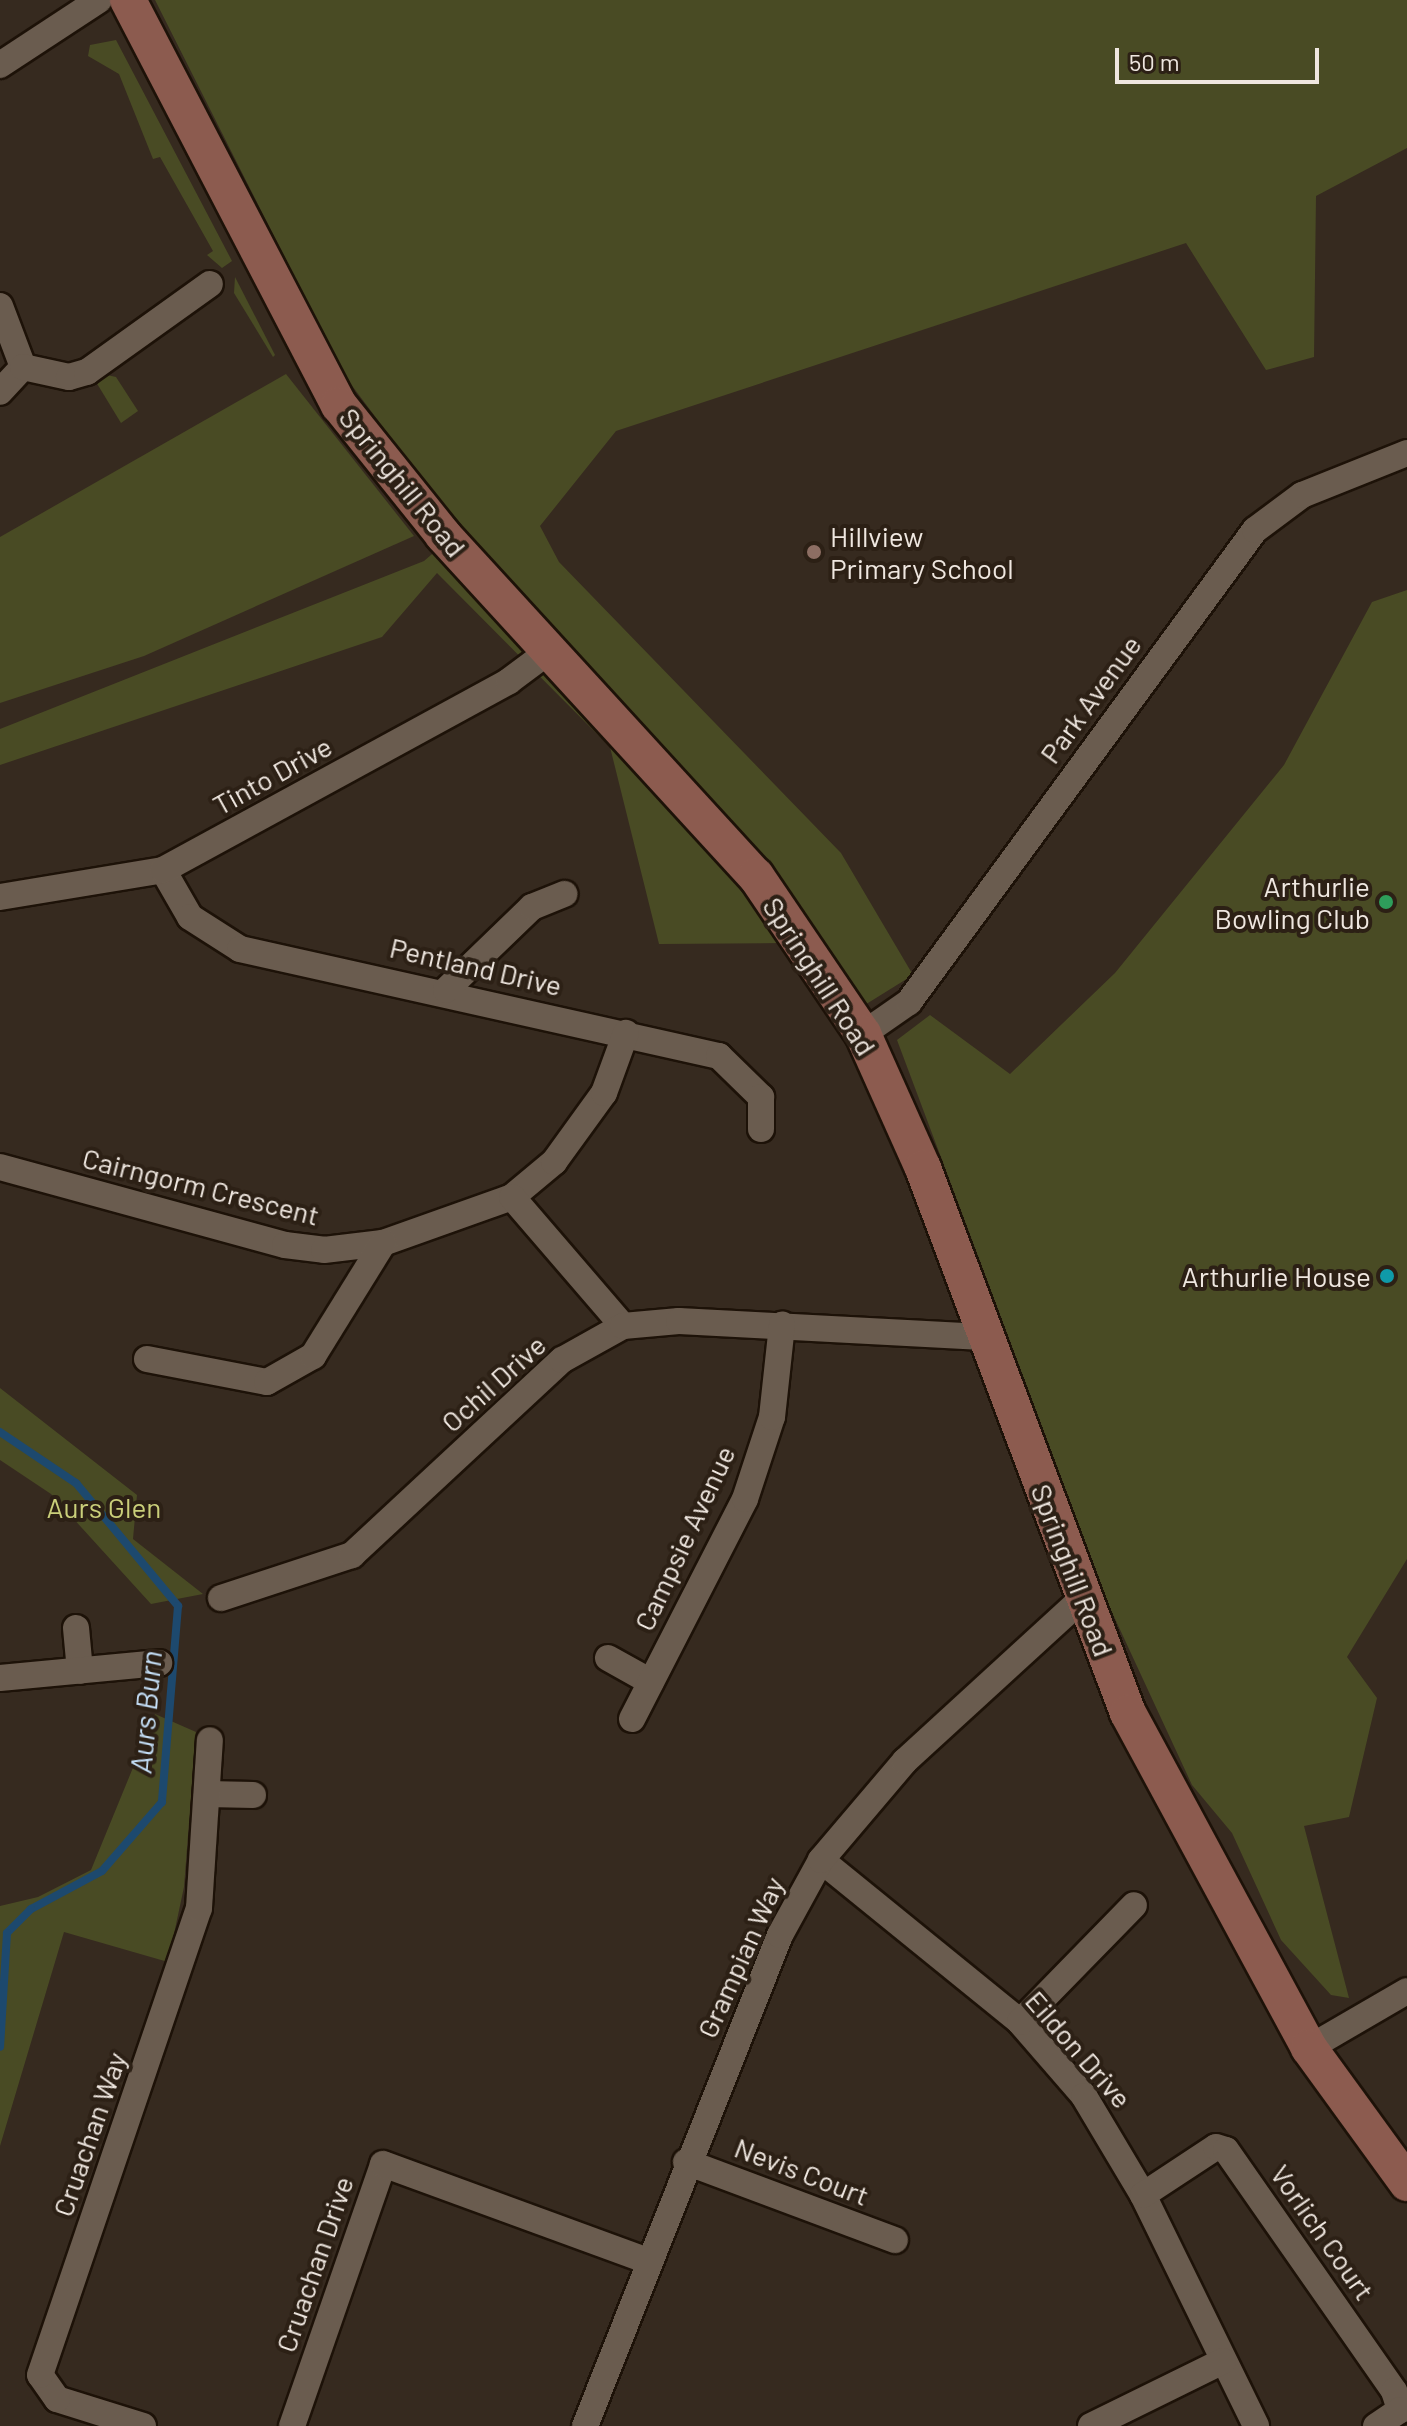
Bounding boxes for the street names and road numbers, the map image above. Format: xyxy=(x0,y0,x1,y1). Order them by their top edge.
street label: Springhill Road xyxy=(333,401,473,563)
street label: Park Avenue xyxy=(1032,629,1148,769)
street label: Tinto Drive xyxy=(207,729,337,821)
street label: Springhill Road xyxy=(756,891,884,1061)
street label: Pentland Drive xyxy=(387,930,565,1002)
street label: Cairngorm Crescent xyxy=(79,1140,323,1232)
street label: Ochil Drive xyxy=(434,1327,552,1439)
street label: Campsie Avenue xyxy=(627,1440,741,1636)
street label: Springhill Road xyxy=(1025,1479,1121,1661)
street label: Grampian Way xyxy=(690,1871,790,2043)
street label: Eildon Drive xyxy=(1019,1984,1139,2114)
street label: Cruachan Way xyxy=(45,2047,133,2221)
street label: Nevis Court xyxy=(730,2130,874,2212)
street label: Vorlich Court xyxy=(1264,2158,1382,2306)
street label: Cruachan Drive xyxy=(268,2172,360,2356)

